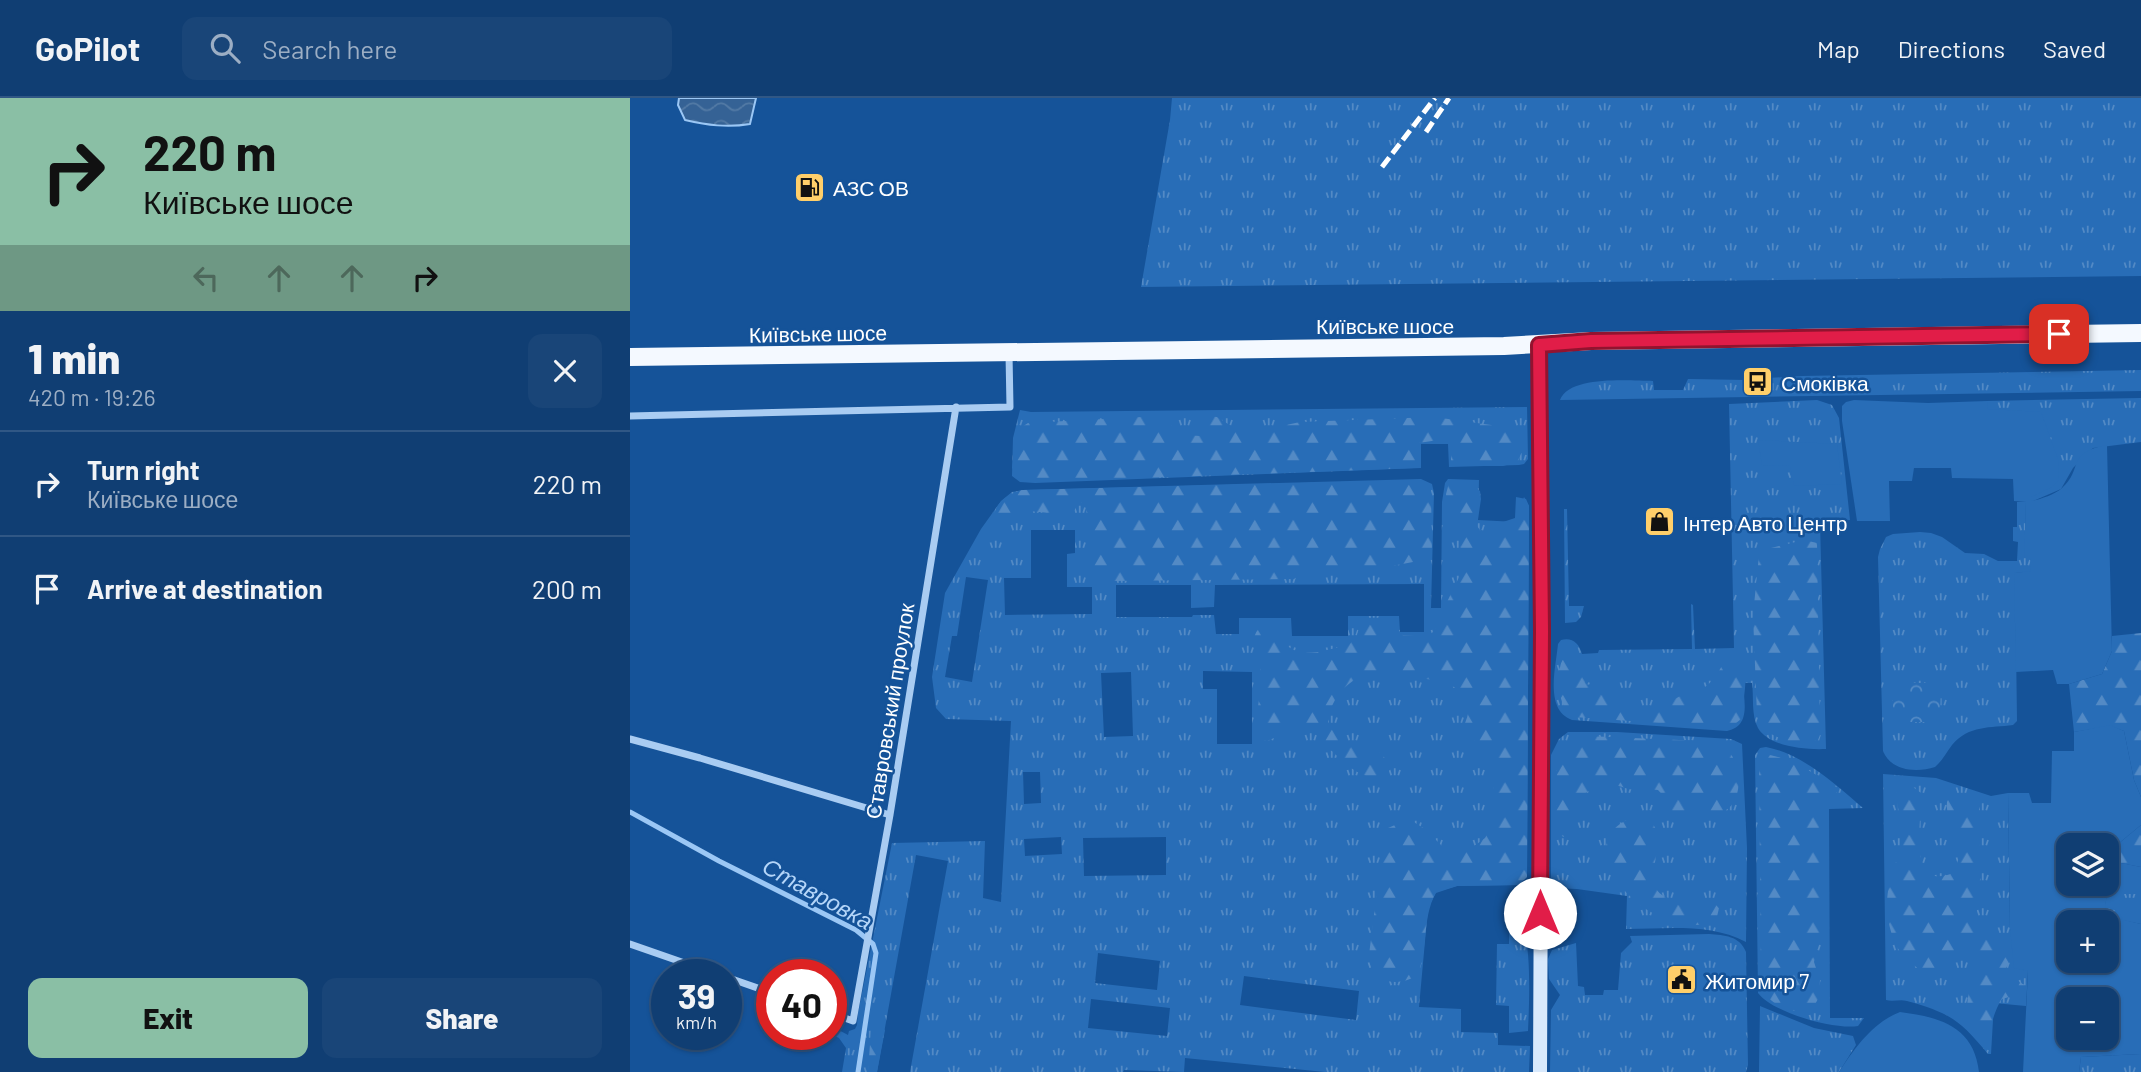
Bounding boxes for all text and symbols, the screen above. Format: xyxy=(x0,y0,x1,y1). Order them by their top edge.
search box xyxy=(182,17,672,80)
text: GoPilot xyxy=(35,28,140,68)
icon: search xyxy=(206,29,244,67)
text: Search here xyxy=(262,33,397,64)
text: Map xyxy=(1817,34,1860,63)
text: Directions xyxy=(1898,34,2005,63)
text: Saved xyxy=(2043,34,2106,63)
text: 220 m xyxy=(143,122,277,181)
icon: right xyxy=(28,126,119,217)
fuel station icon: АЗС ОВ xyxy=(793,170,827,204)
place label: АЗС ОВ xyxy=(833,175,909,200)
text: Київське шосе xyxy=(143,182,354,220)
icon: left xyxy=(187,259,225,297)
icon: ahead xyxy=(260,259,298,297)
icon: ahead xyxy=(333,259,371,297)
icon: right xyxy=(406,259,444,297)
pin xyxy=(2029,304,2089,364)
street label: Київське шосе xyxy=(1316,313,1454,338)
icon: arrive xyxy=(2040,315,2078,353)
street label: Київське шосе xyxy=(749,319,887,347)
text: 1 min xyxy=(28,332,120,382)
button: close xyxy=(528,334,602,408)
bus stop icon: Смоківка xyxy=(1741,365,1775,399)
place label: Смоківка xyxy=(1781,370,1869,395)
text: 420 m · 19:26 xyxy=(28,383,156,411)
text: Turn right xyxy=(87,454,200,485)
icon: right xyxy=(28,465,66,503)
text: 220 m xyxy=(533,468,602,499)
text: Київське шосе xyxy=(87,485,238,513)
shop icon: Інтер Авто Центр xyxy=(1643,505,1677,539)
place label: Інтер Авто Центр xyxy=(1683,510,1847,535)
icon: arrive xyxy=(28,570,66,608)
text: Arrive at destination xyxy=(87,573,323,604)
text: 200 m xyxy=(532,573,602,604)
street label: Ставровський проулок xyxy=(860,601,919,821)
map controls xyxy=(2056,833,2119,1050)
button: layers xyxy=(2056,833,2119,896)
water label: Ставровка xyxy=(758,851,878,935)
position arrow xyxy=(1503,876,1577,950)
button: + xyxy=(2056,910,2119,973)
speed limit sign: 40 xyxy=(756,959,847,1050)
public building icon: Житомир 7 xyxy=(1665,963,1699,997)
place label: Житомир 7 xyxy=(1705,968,1809,993)
text: 39 xyxy=(678,974,715,1016)
button: Exit xyxy=(28,978,308,1058)
button: Share xyxy=(322,978,602,1058)
button: − xyxy=(2056,987,2119,1050)
text: km/h xyxy=(676,1011,717,1033)

